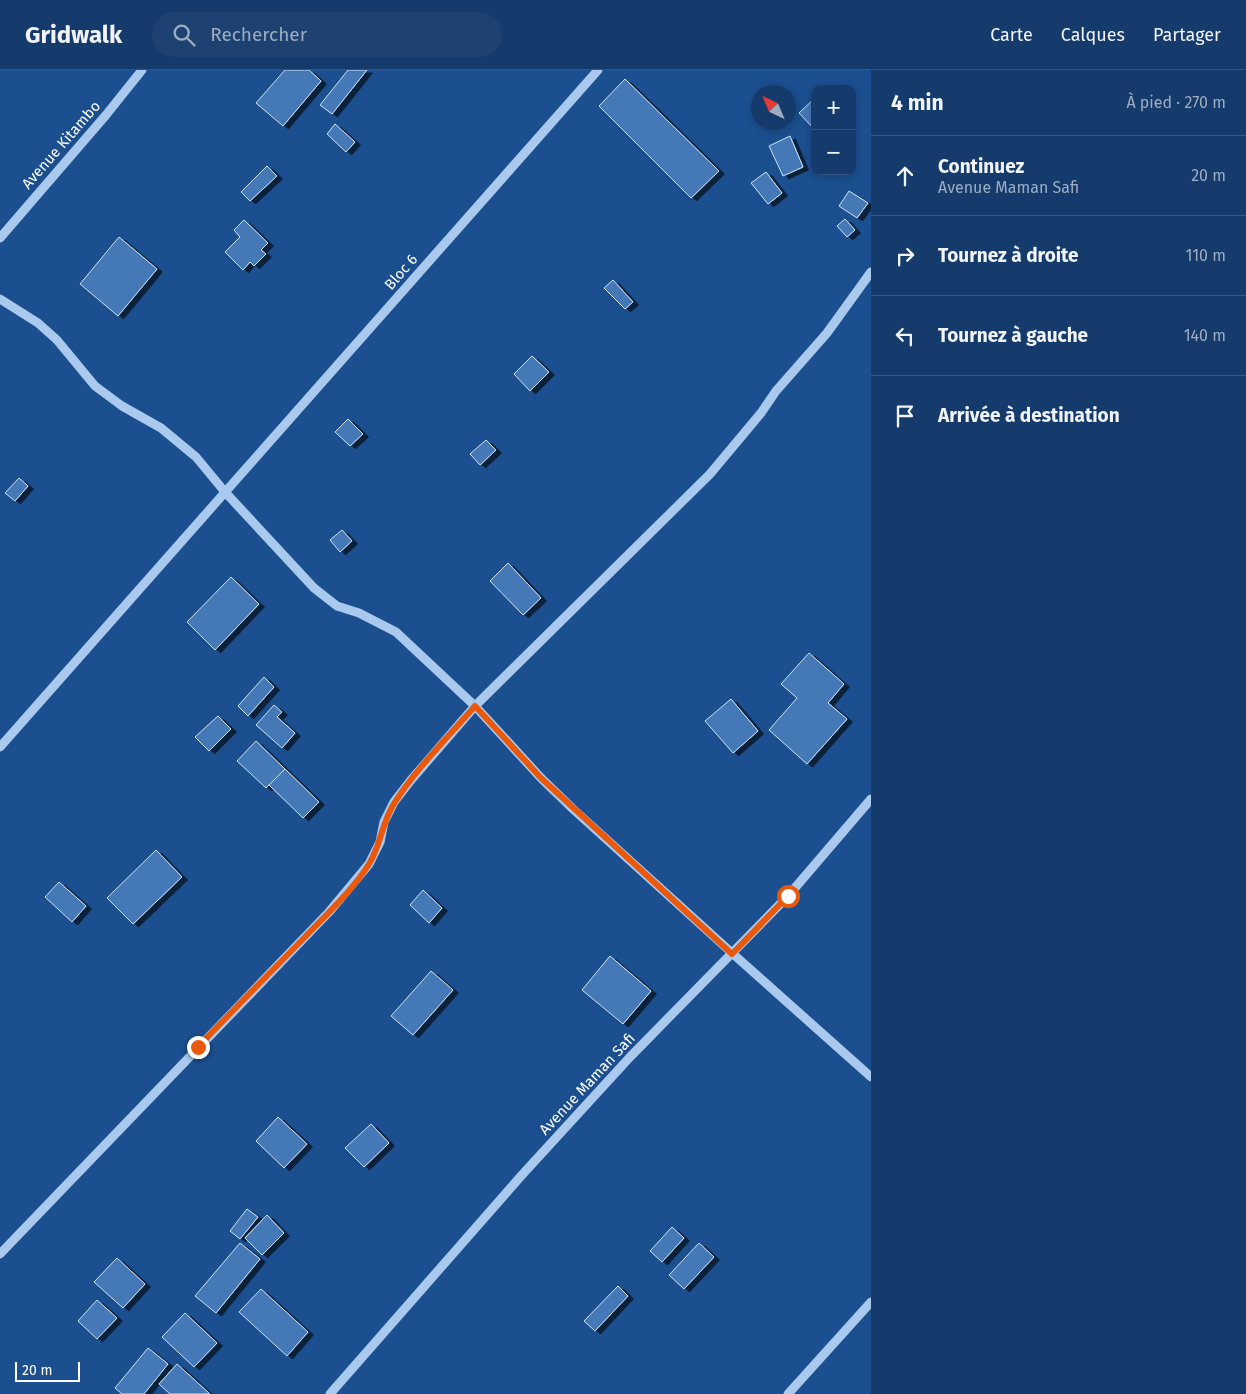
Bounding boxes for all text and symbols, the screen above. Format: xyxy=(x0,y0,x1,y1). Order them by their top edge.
search box xyxy=(152,12,502,57)
text: Gridwalk xyxy=(25,21,122,49)
icon: search xyxy=(170,21,198,49)
text: Rechercher xyxy=(210,23,307,46)
text: Carte xyxy=(990,24,1033,46)
text: Calques xyxy=(1061,24,1125,46)
text: Partager xyxy=(1153,24,1221,46)
north arrow xyxy=(751,85,796,130)
map controls xyxy=(811,85,856,175)
button: + xyxy=(811,85,856,130)
text: 4 min xyxy=(891,90,944,116)
text: À pied · 270 m xyxy=(1126,93,1226,112)
street label: Avenue Kitambo xyxy=(18,97,104,193)
button: − xyxy=(811,130,856,175)
text: Continuez xyxy=(938,155,1024,178)
icon: ahead xyxy=(891,162,919,190)
text: 20 m xyxy=(1191,166,1226,185)
text: Avenue Maman Safi xyxy=(938,178,1079,197)
icon: right xyxy=(891,242,919,270)
text: Tournez à droite xyxy=(938,244,1079,267)
text: 110 m xyxy=(1185,246,1226,265)
street label: Bloc 6 xyxy=(381,250,421,294)
icon: left xyxy=(891,322,919,350)
text: Tournez à gauche xyxy=(938,324,1088,347)
text: 140 m xyxy=(1184,326,1226,345)
icon: arrive xyxy=(891,402,919,430)
text: Arrivée à destination xyxy=(938,404,1120,427)
route start xyxy=(777,885,800,908)
street label: Avenue Maman Safi xyxy=(535,1029,639,1139)
route end xyxy=(187,1036,210,1059)
scale bar xyxy=(15,1359,80,1382)
text: 20 m xyxy=(22,1362,52,1379)

